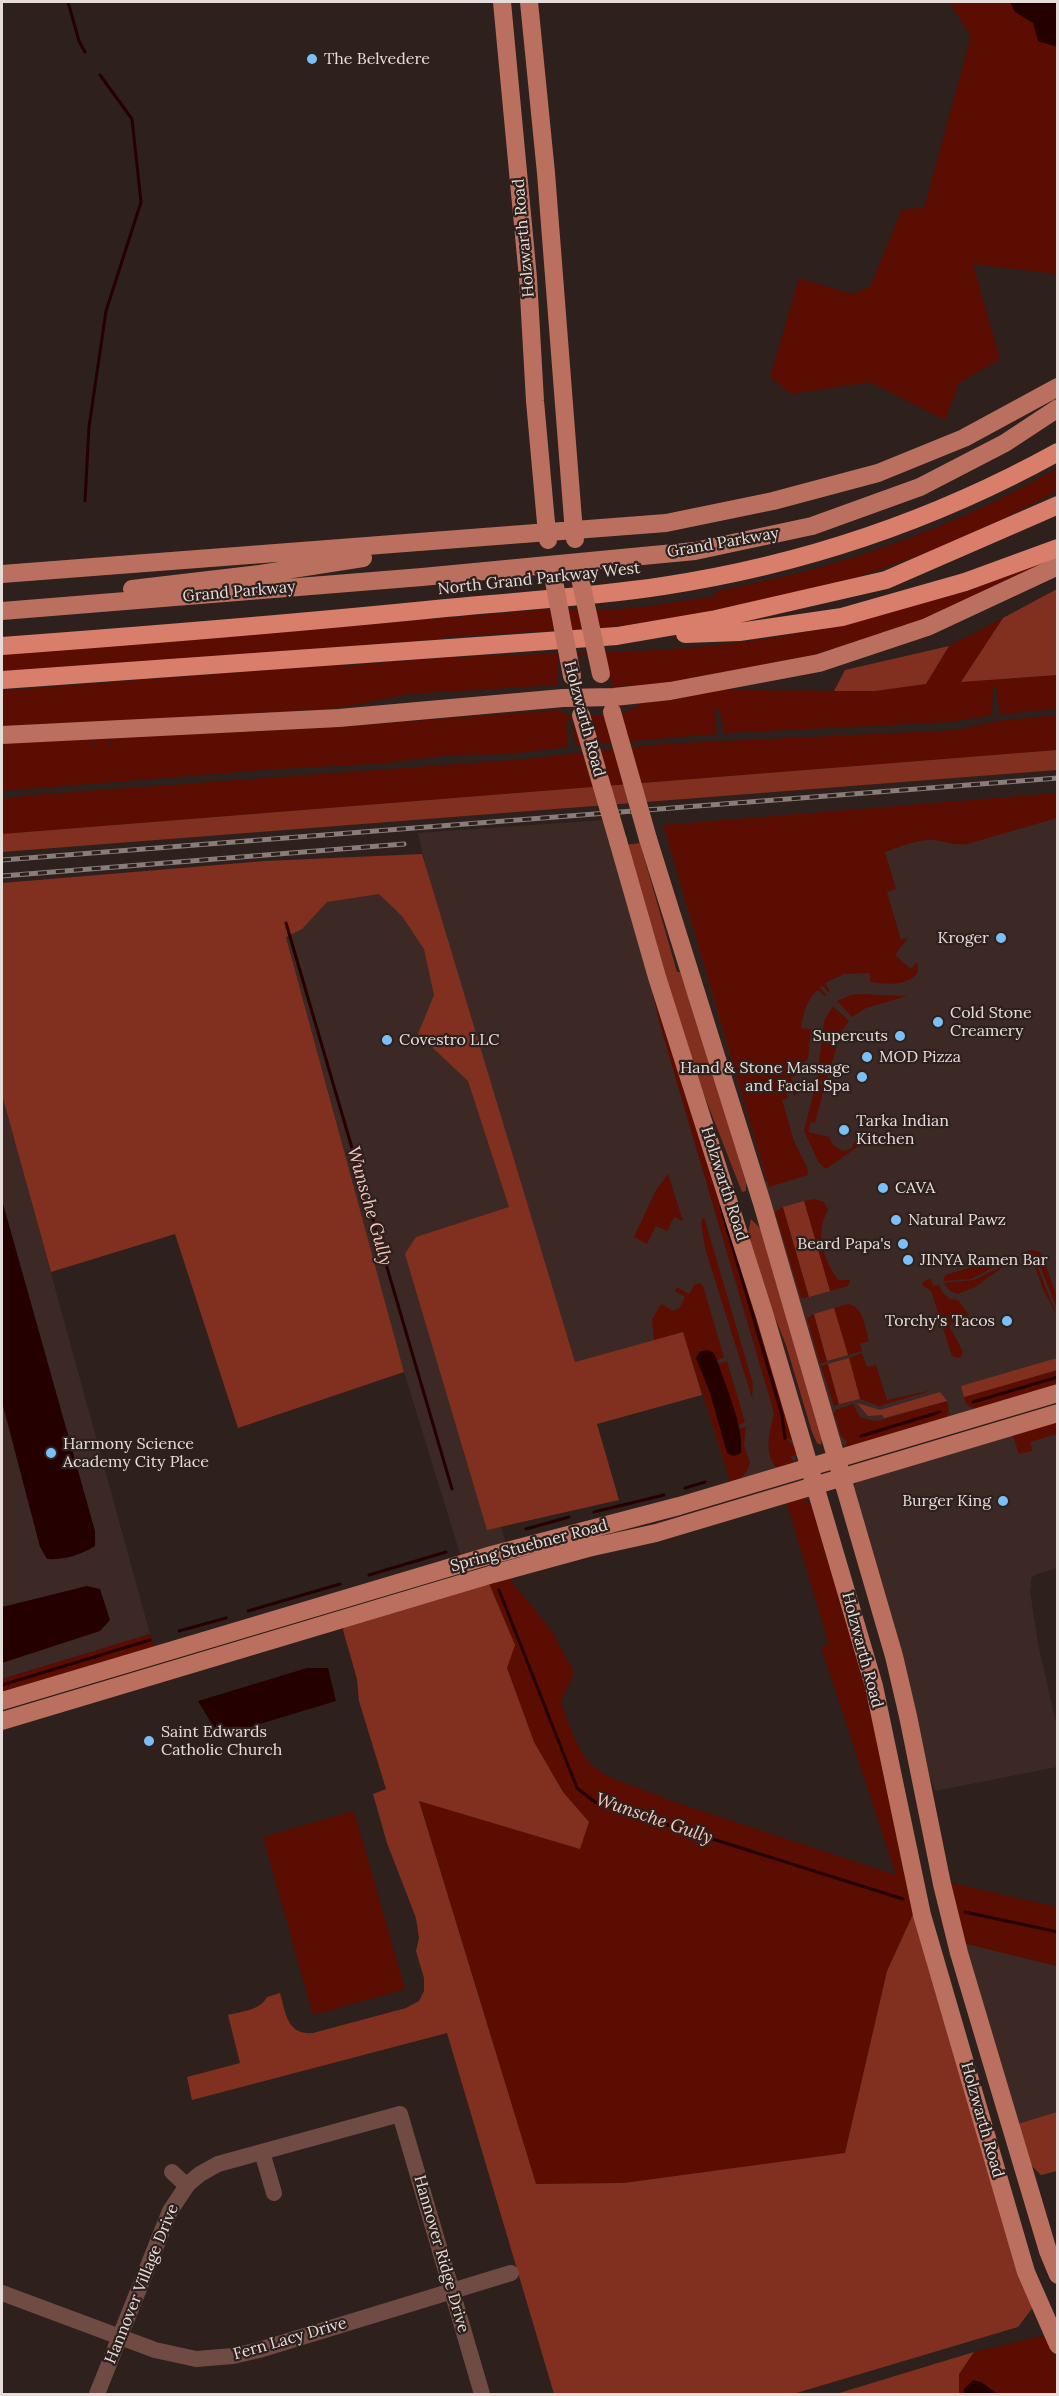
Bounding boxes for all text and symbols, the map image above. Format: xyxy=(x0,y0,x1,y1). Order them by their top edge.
place label: The Belvedere xyxy=(324,49,430,69)
marker: The Belvedere xyxy=(305,52,319,66)
street label: Holzwarth Road xyxy=(509,178,539,298)
street label: Grand Parkway xyxy=(666,524,780,562)
street label: North Grand Parkway West xyxy=(437,559,641,599)
street label: Grand Parkway xyxy=(182,578,296,606)
street label: Holzwarth Road xyxy=(559,659,609,779)
place label: Kroger xyxy=(938,928,989,948)
marker: Kroger xyxy=(994,931,1008,945)
place label: Cold Stone Creamery xyxy=(950,1003,1032,1041)
marker: Cold Stone Creamery xyxy=(931,1015,945,1029)
place label: Supercuts xyxy=(813,1026,888,1046)
marker: Supercuts xyxy=(893,1029,907,1043)
place label: Covestro LLC xyxy=(399,1030,499,1050)
marker: Covestro LLC xyxy=(380,1033,394,1047)
place label: MOD Pizza xyxy=(879,1047,961,1067)
marker: MOD Pizza xyxy=(860,1050,874,1064)
place label: Hand & Stone Massage and Facial Spa xyxy=(680,1058,850,1096)
marker: Hand & Stone Massage and Facial Spa xyxy=(855,1070,869,1084)
place label: Tarka Indian Kitchen xyxy=(856,1111,949,1149)
marker: Tarka Indian Kitchen xyxy=(837,1123,851,1137)
street label: Holzwarth Road xyxy=(696,1124,752,1244)
water label: Wunsche Gully xyxy=(342,1144,396,1268)
place label: CAVA xyxy=(895,1178,935,1198)
marker: CAVA xyxy=(876,1181,890,1195)
place label: Natural Pawz xyxy=(908,1210,1006,1230)
marker: Natural Pawz xyxy=(889,1213,903,1227)
place label: Beard Papa's xyxy=(797,1234,891,1254)
marker: Beard Papa's xyxy=(896,1237,910,1251)
place label: JINYA Ramen Bar xyxy=(920,1250,1048,1270)
marker: JINYA Ramen Bar xyxy=(901,1253,915,1267)
place label: Torchy's Tacos xyxy=(885,1311,995,1331)
marker: Torchy's Tacos xyxy=(1000,1314,1014,1328)
place label: Harmony Science Academy City Place xyxy=(63,1434,209,1472)
marker: Harmony Science Academy City Place xyxy=(44,1446,58,1460)
place label: Burger King xyxy=(902,1491,991,1511)
marker: Burger King xyxy=(996,1494,1010,1508)
street label: Spring Stuebner Road xyxy=(448,1516,610,1576)
street label: Holzwarth Road xyxy=(837,1590,887,1710)
place label: Saint Edwards Catholic Church xyxy=(161,1722,282,1760)
marker: Saint Edwards Catholic Church xyxy=(142,1734,156,1748)
water label: Wunsche Gully xyxy=(593,1789,715,1849)
street label: Holzwarth Road xyxy=(956,2060,1008,2180)
street label: Hannover Ridge Drive xyxy=(409,2173,473,2335)
street label: Hannover Village Drive xyxy=(101,2201,183,2367)
street label: Fern Lacy Drive xyxy=(231,2314,349,2364)

